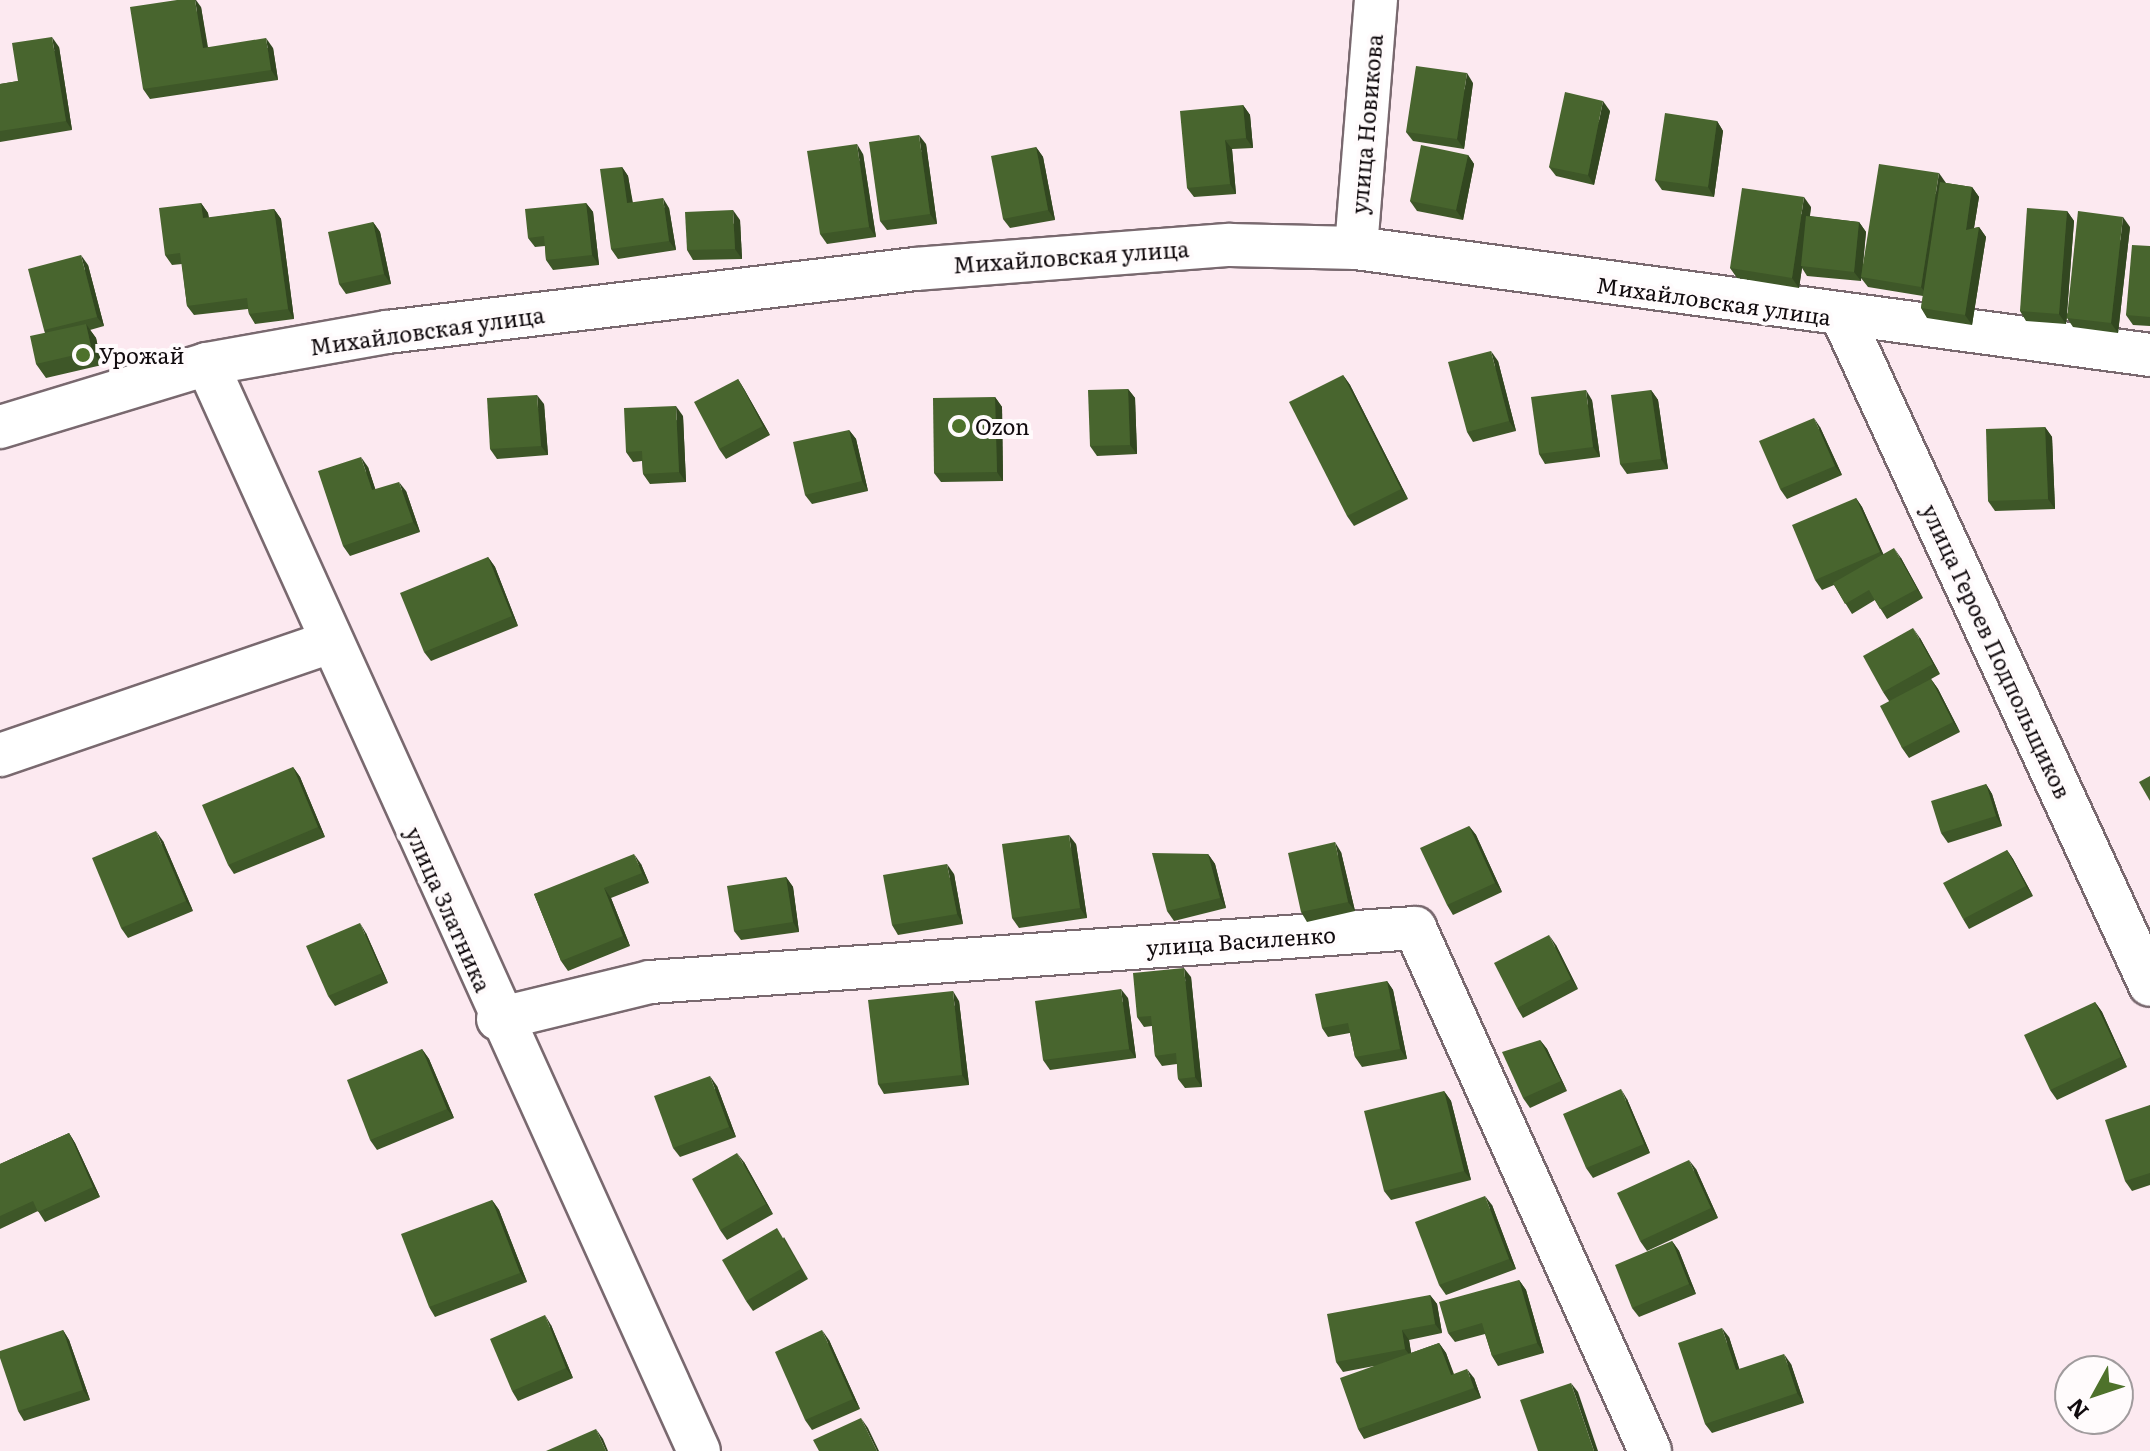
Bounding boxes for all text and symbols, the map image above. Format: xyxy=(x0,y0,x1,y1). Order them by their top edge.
street label: улица Новикова xyxy=(1345,33,1387,215)
street label: Михайловская улица xyxy=(952,235,1190,277)
street label: Михайловская улица xyxy=(1595,270,1833,330)
street label: Михайловская улица xyxy=(308,300,546,360)
place label: Урожай xyxy=(99,342,184,368)
marker: Урожай xyxy=(74,346,92,364)
place label: Ozon xyxy=(975,413,1030,439)
marker: Ozon xyxy=(950,417,968,435)
street label: улица Героев Подпольщиков xyxy=(1917,500,2077,802)
street label: улица Златника xyxy=(401,822,497,996)
street label: улица Василенко xyxy=(1145,920,1337,960)
north arrow xyxy=(2054,1355,2134,1435)
text: N xyxy=(2058,1392,2095,1427)

